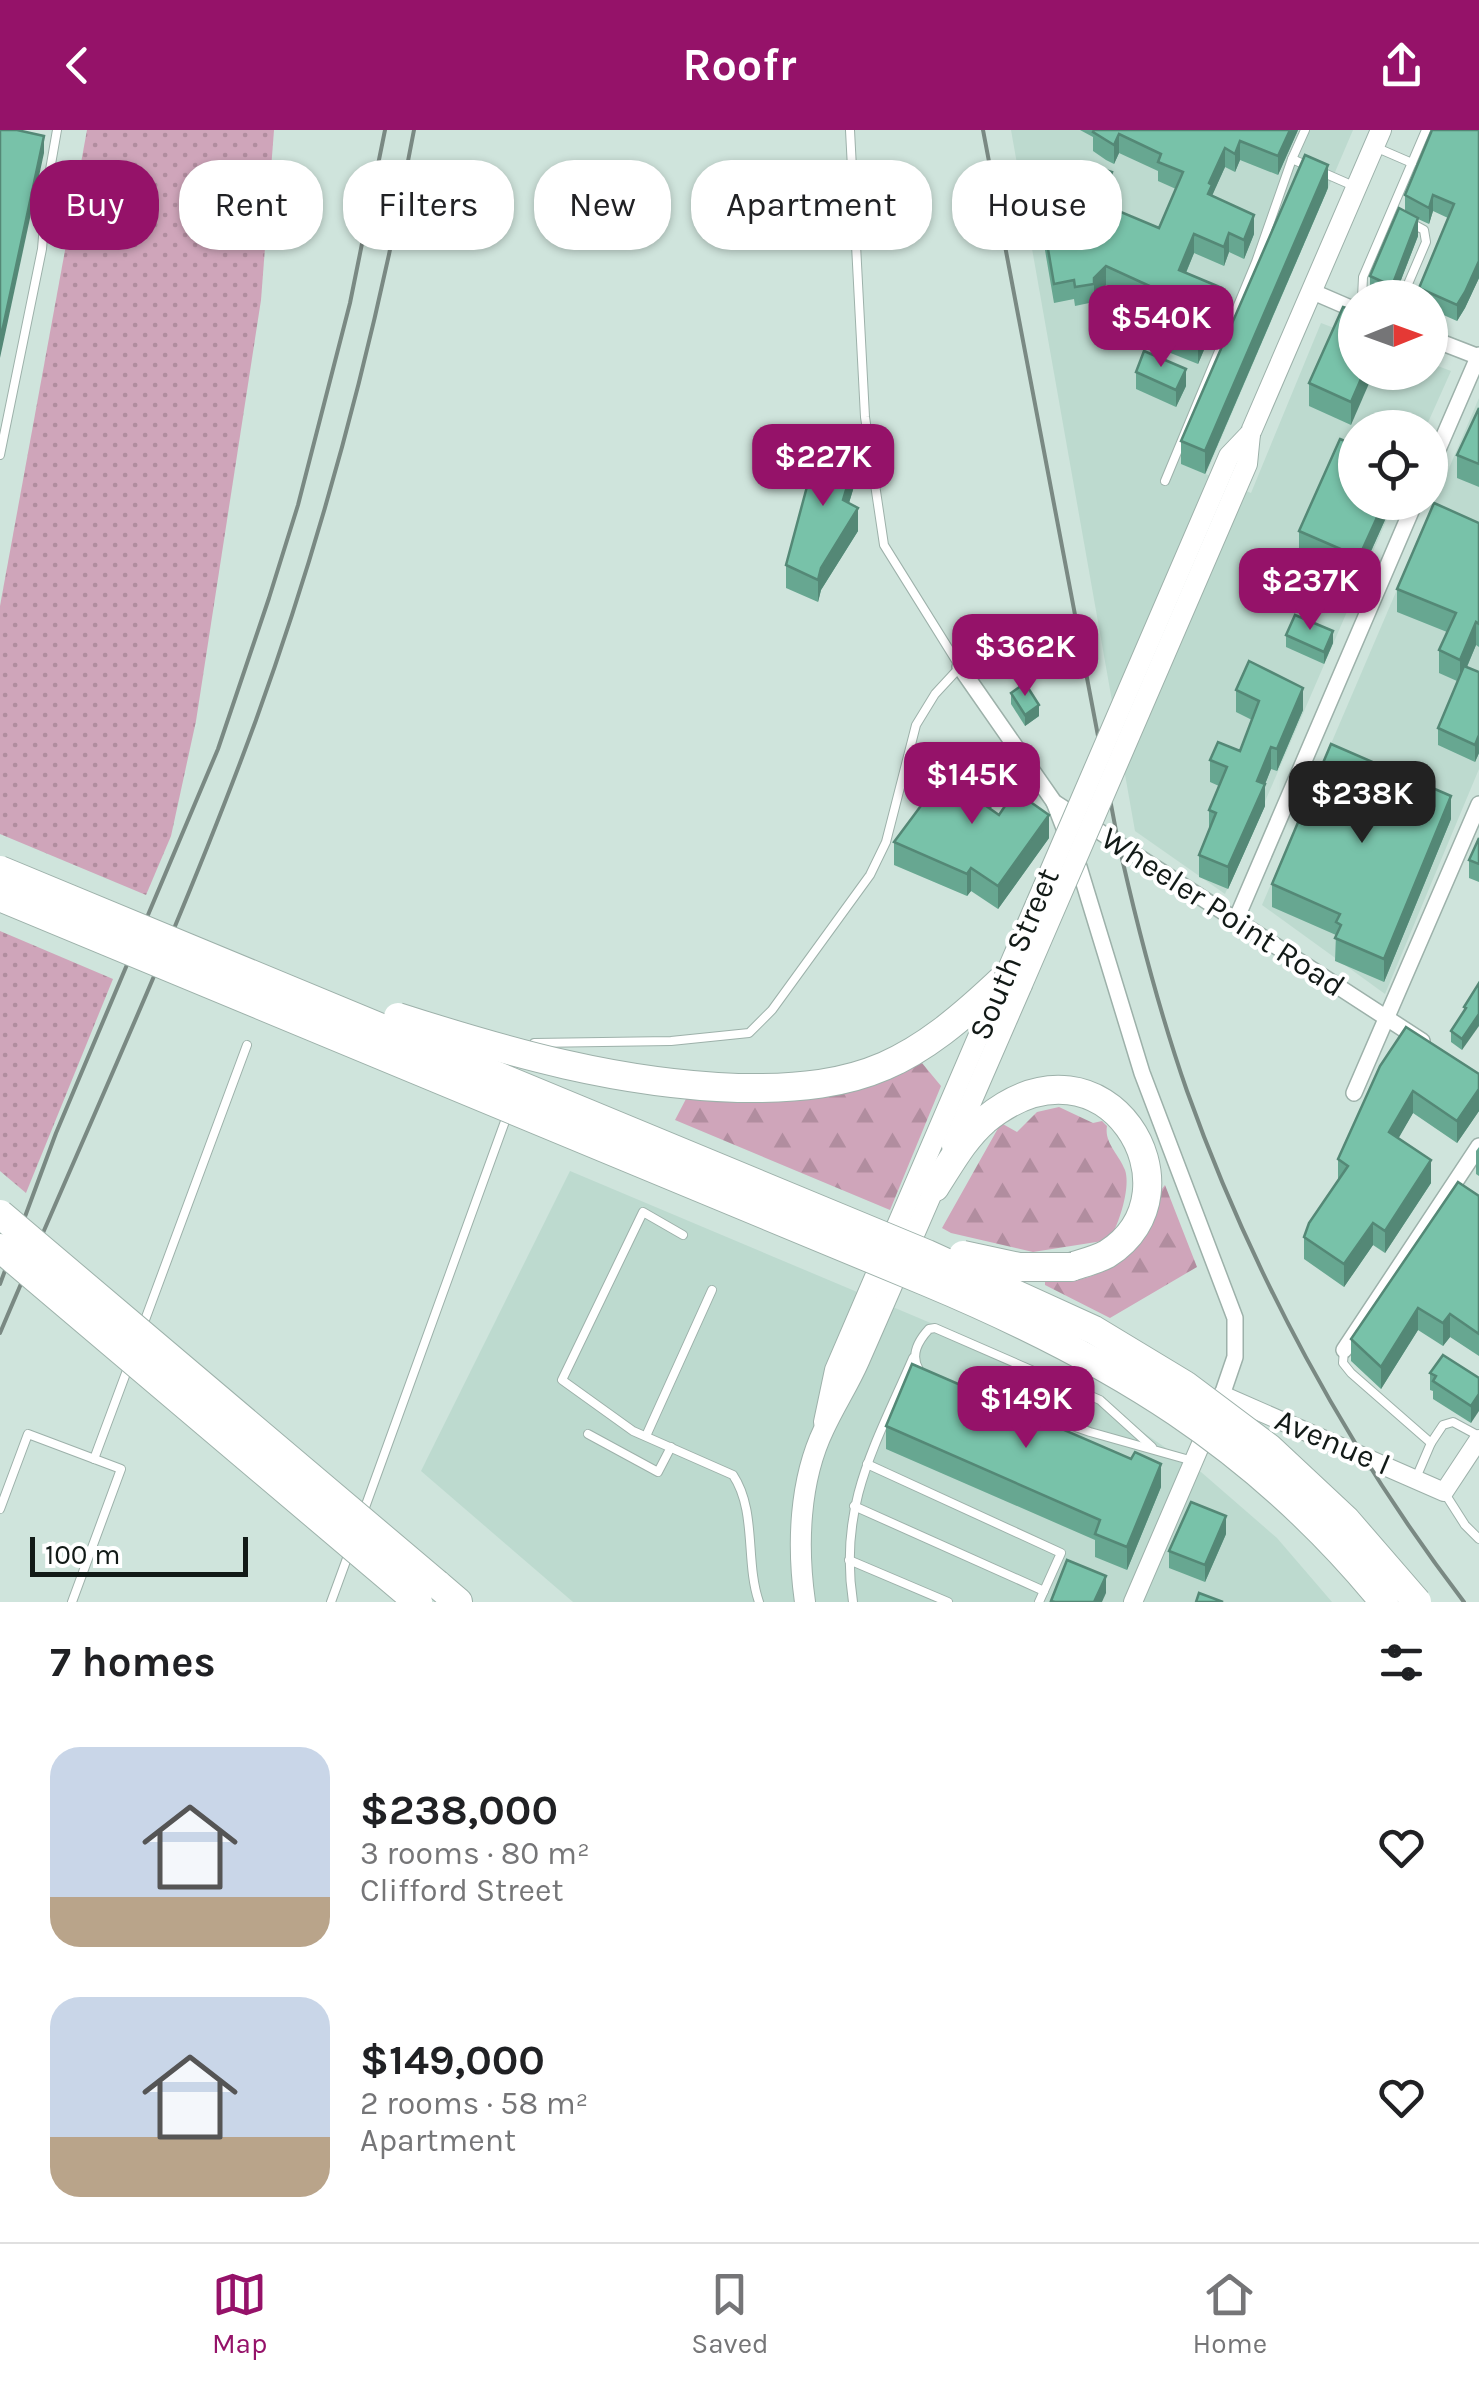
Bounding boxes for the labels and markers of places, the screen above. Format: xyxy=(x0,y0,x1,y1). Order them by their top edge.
pin: $540K xyxy=(1091,285,1231,370)
pin: $227K xyxy=(753,424,893,509)
pin: $237K xyxy=(1240,548,1380,633)
pin: $362K xyxy=(955,614,1095,699)
pin: $145K xyxy=(902,742,1042,827)
pin: $238K xyxy=(1292,761,1432,846)
pin: $149K xyxy=(956,1366,1096,1451)

